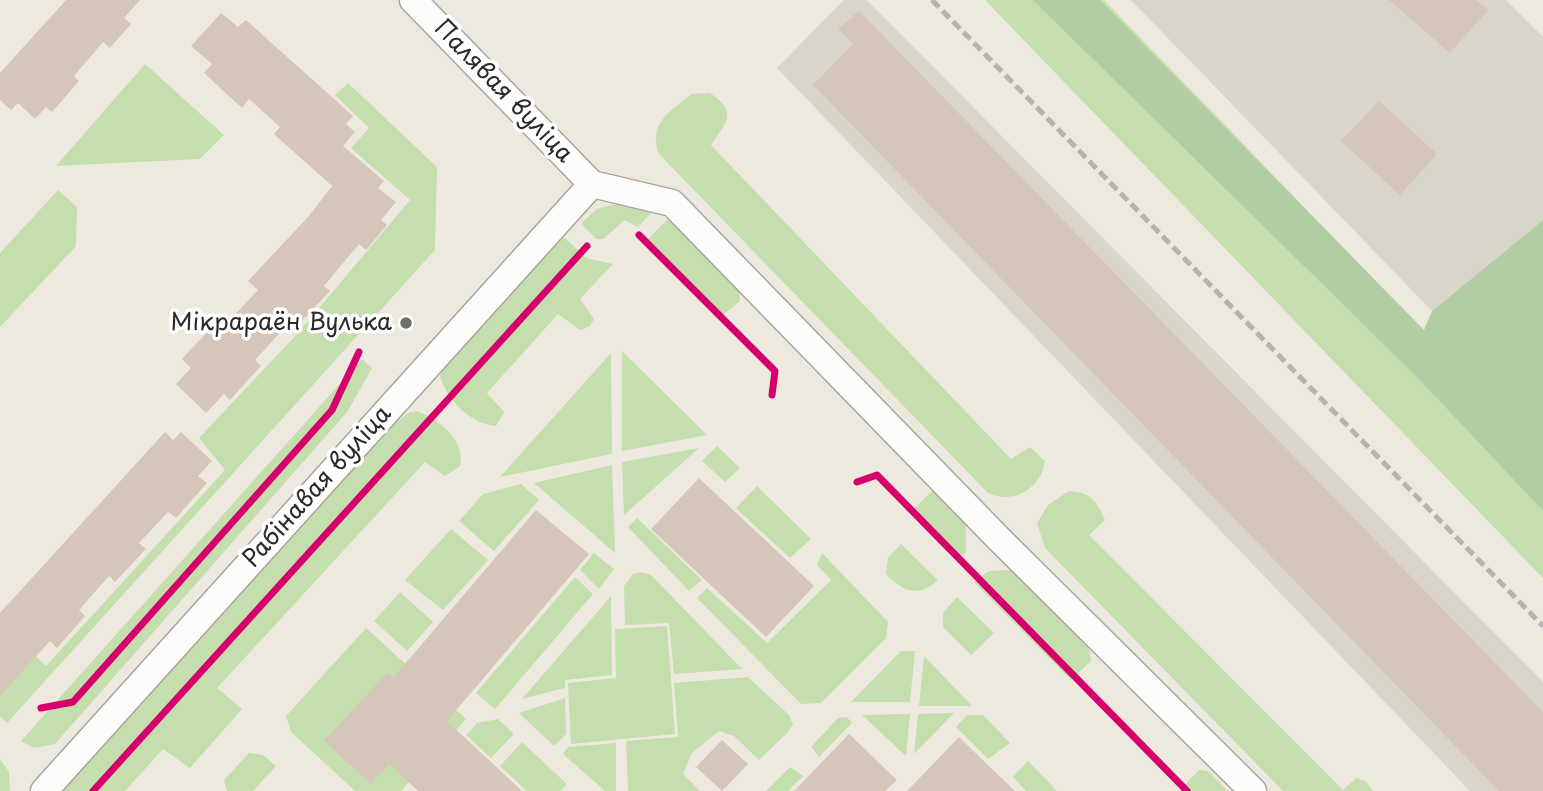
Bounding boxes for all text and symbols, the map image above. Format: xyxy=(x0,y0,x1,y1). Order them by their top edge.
street label: Палявая вуліца xyxy=(428,15,578,169)
place label: Мікрараён Вулька xyxy=(170,309,392,337)
marker: Мікрараён Вулька xyxy=(398,315,414,331)
street label: Рабінавая вуліца xyxy=(238,400,398,574)

